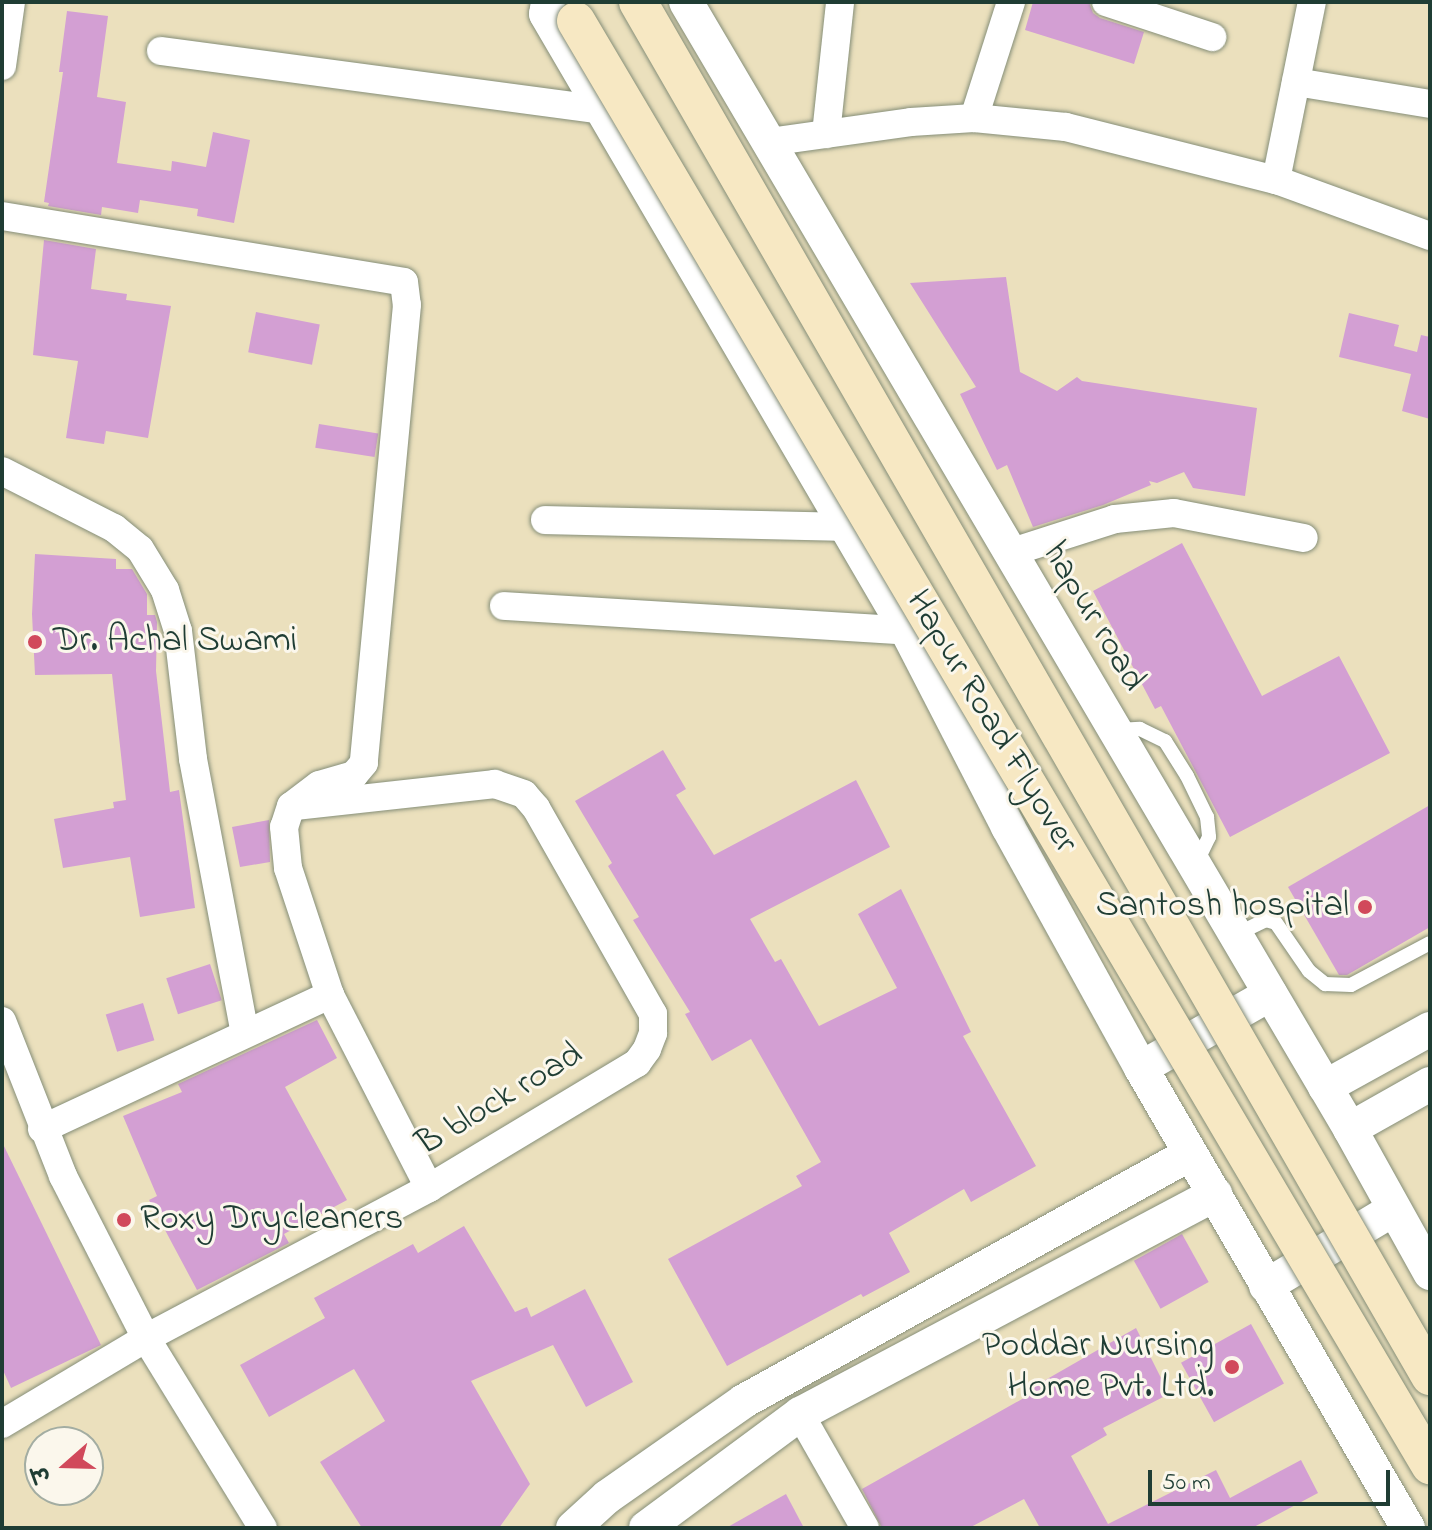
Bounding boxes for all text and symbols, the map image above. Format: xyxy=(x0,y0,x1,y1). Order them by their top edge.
street label: hapur road xyxy=(1032,535,1154,699)
street label: Hapur Road Flyover xyxy=(895,583,1087,861)
place label: Dr. Achal Swami xyxy=(53,620,297,664)
marker: Dr. Achal Swami xyxy=(24,631,46,653)
place label: Santosh hospital xyxy=(1096,885,1349,929)
marker: Santosh hospital xyxy=(1356,898,1374,916)
street label: B block road xyxy=(409,1034,591,1166)
place label: Roxy Drycleaners xyxy=(140,1198,403,1242)
marker: Roxy Drycleaners xyxy=(115,1211,133,1229)
place label: Poddar Nursing Home Pvt. Ltd. xyxy=(982,1324,1214,1409)
marker: Poddar Nursing Home Pvt. Ltd. xyxy=(1221,1356,1243,1378)
north arrow xyxy=(24,1426,104,1506)
scale bar xyxy=(1152,1454,1394,1504)
text: उ xyxy=(26,1461,61,1486)
text: 50 m xyxy=(1162,1466,1211,1501)

